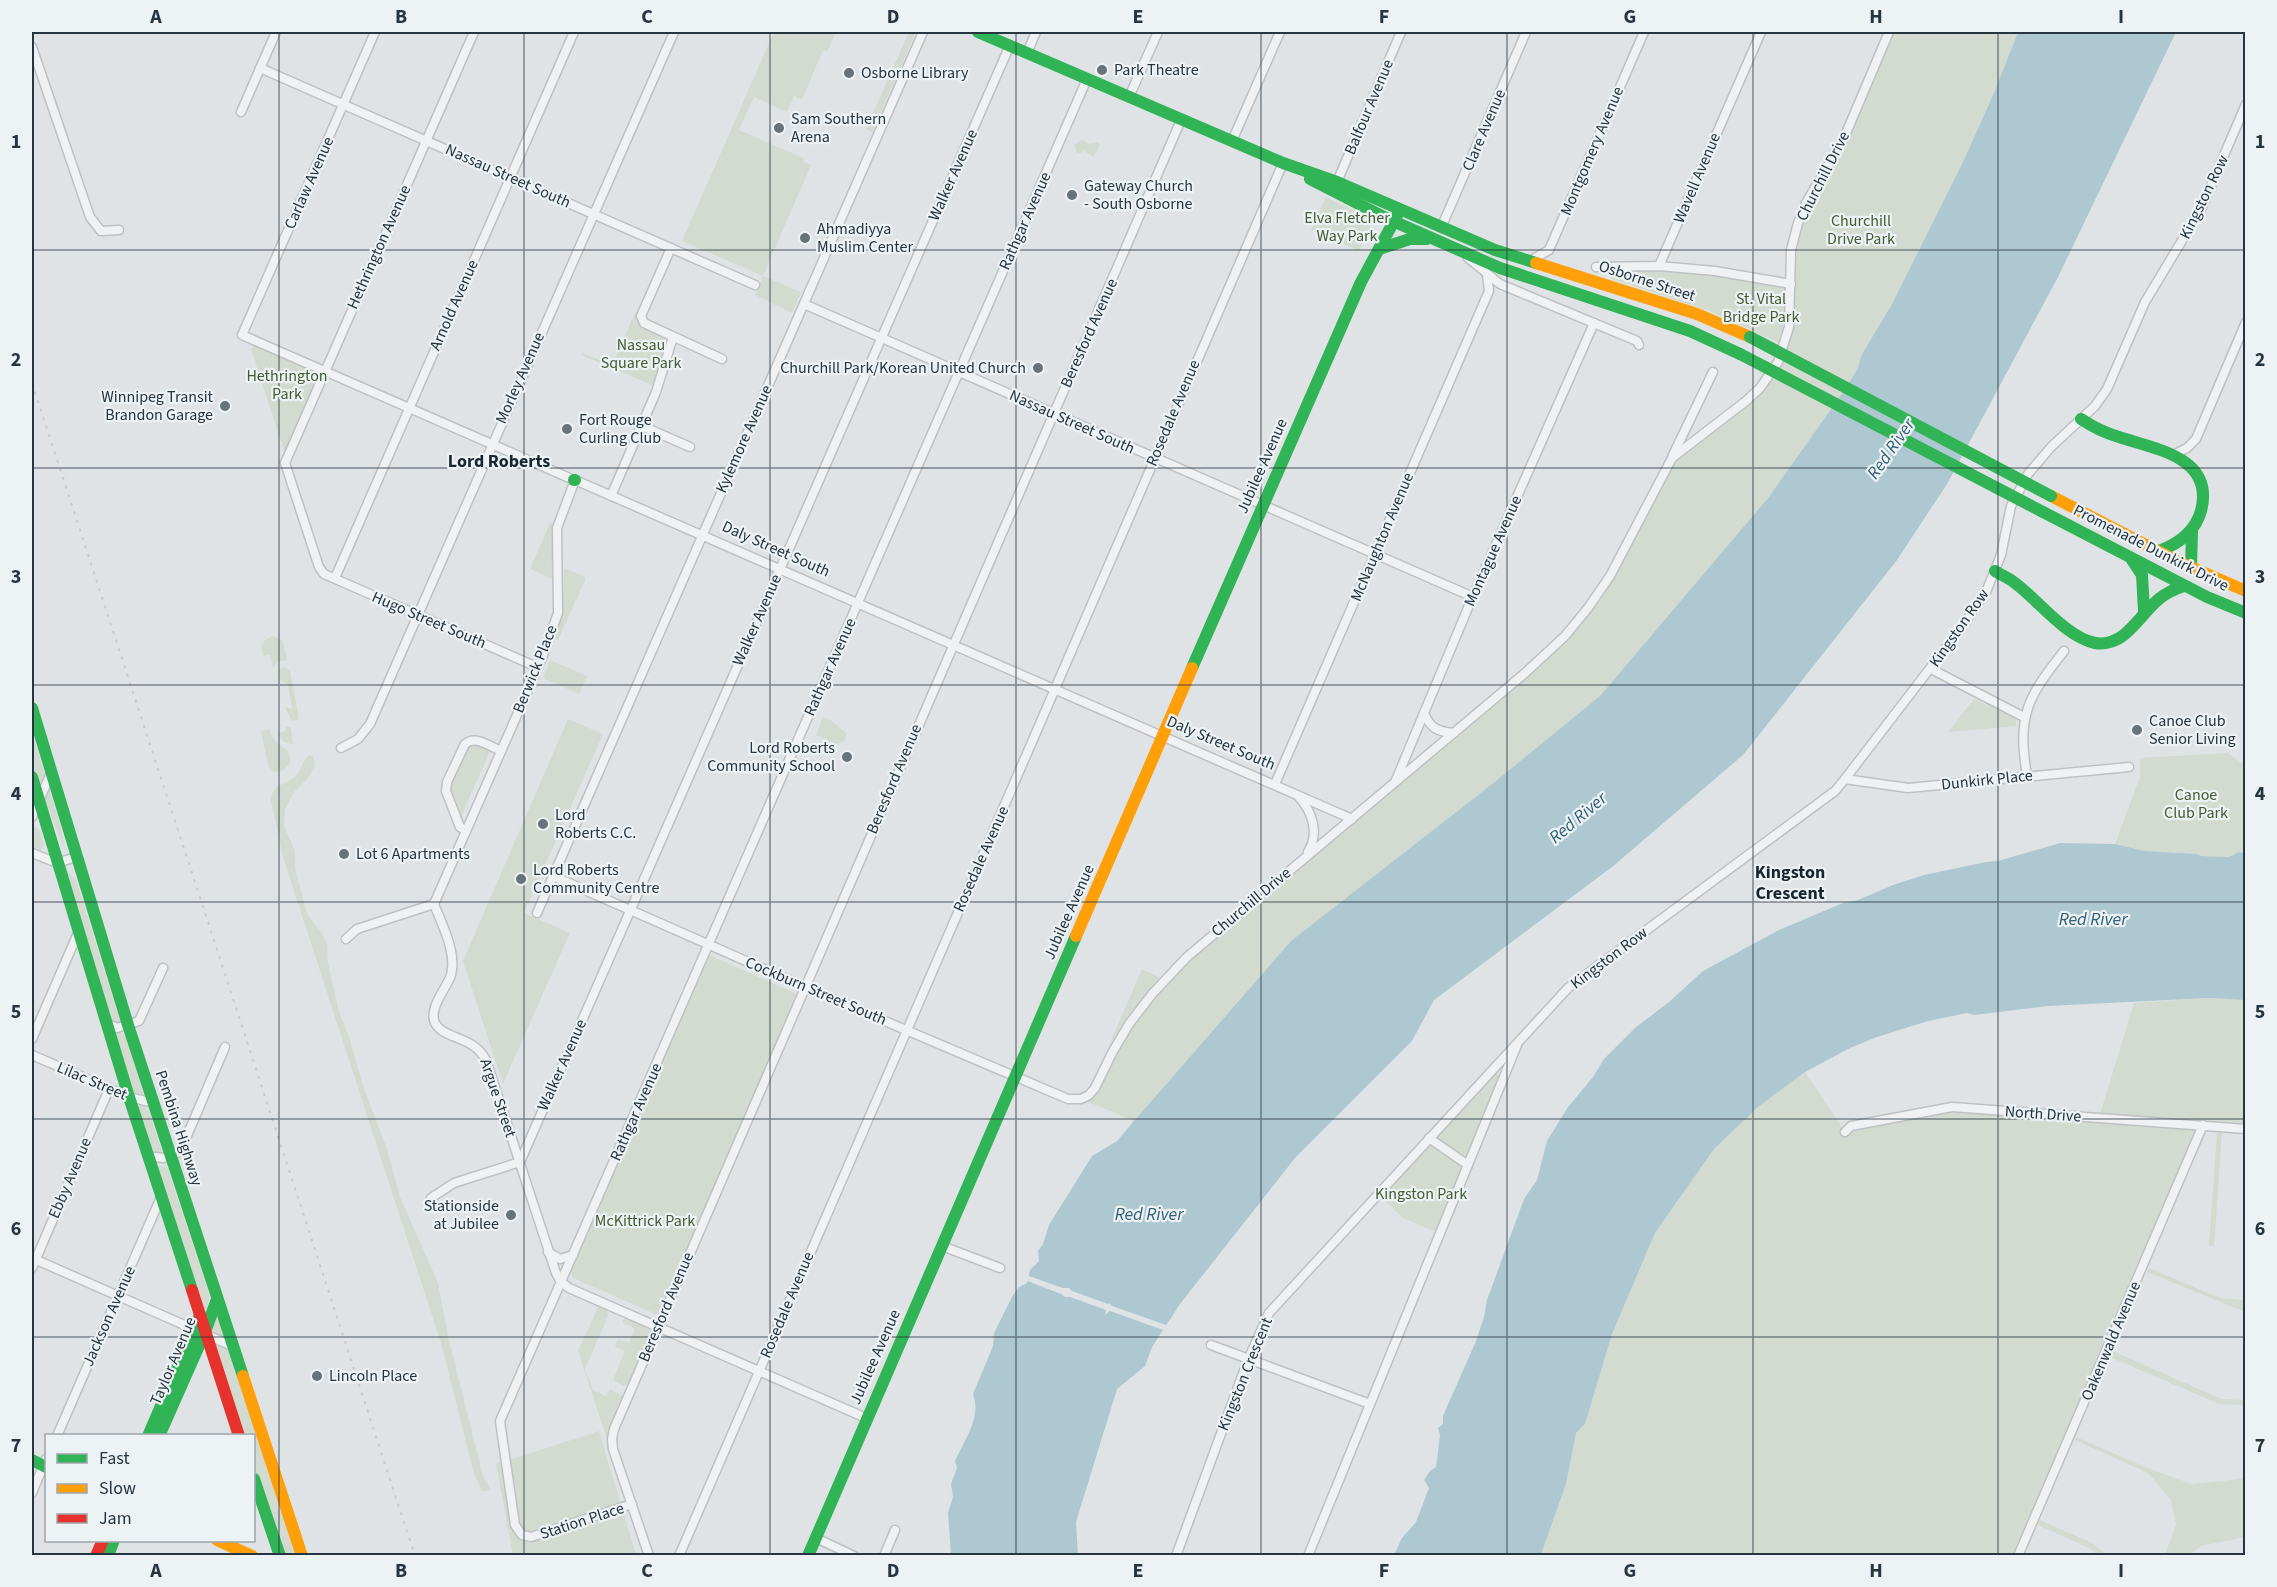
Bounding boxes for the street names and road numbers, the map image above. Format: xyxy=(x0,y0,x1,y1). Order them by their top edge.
street label: Balfour Avenue xyxy=(1339,56,1399,158)
street label: Montgomery Avenue xyxy=(1555,83,1629,219)
street label: Clare Avenue xyxy=(1457,86,1511,174)
street label: Walker Avenue xyxy=(923,126,983,224)
street label: Churchill Drive xyxy=(1791,127,1855,225)
street label: Wavell Avenue xyxy=(1668,129,1726,227)
street label: Carlaw Avenue xyxy=(279,133,339,233)
street label: Nassau Street South xyxy=(442,138,574,214)
street label: Kingston Row xyxy=(2174,151,2234,243)
street label: Rathgar Avenue xyxy=(994,169,1056,273)
street label: Hethrington Avenue xyxy=(342,181,416,313)
street label: Osborne Street xyxy=(1596,255,1699,307)
street label: Arnold Avenue xyxy=(424,256,484,354)
street label: Beresford Avenue xyxy=(1055,275,1123,391)
street label: Morley Avenue xyxy=(490,329,550,427)
street label: Rosedale Avenue xyxy=(1141,356,1205,470)
street label: Kylemore Avenue xyxy=(710,381,778,497)
street label: Nassau Street South xyxy=(1006,384,1138,460)
street label: Jubilee Avenue xyxy=(1231,415,1293,517)
street label: McNaughton Avenue xyxy=(1345,469,1419,605)
street label: Montague Avenue xyxy=(1459,492,1527,610)
street label: Promenade Dunkirk Drive xyxy=(2070,499,2233,597)
street label: Daly Street South xyxy=(719,515,833,583)
street label: Walker Avenue xyxy=(727,571,787,669)
street label: Kingston Row xyxy=(1924,584,1994,672)
street label: Hugo Street South xyxy=(368,586,490,654)
street label: Rathgar Avenue xyxy=(799,615,861,719)
street label: Berwick Place xyxy=(507,622,563,716)
street label: Daly Street South xyxy=(1163,710,1279,776)
street label: Beresford Avenue xyxy=(861,721,927,837)
street label: Dunkirk Place xyxy=(1940,764,2034,796)
street label: Rosedale Avenue xyxy=(948,803,1014,915)
street label: Jubilee Avenue xyxy=(1038,861,1100,963)
street label: Churchill Drive xyxy=(1206,862,1296,942)
street label: Kingston Row xyxy=(1566,921,1652,994)
street label: Cockburn Street South xyxy=(742,951,890,1031)
street label: Walker Avenue xyxy=(532,1016,592,1114)
street label: Lilac Street xyxy=(53,1056,131,1106)
street label: Argue Street xyxy=(474,1056,522,1141)
street label: Rathgar Avenue xyxy=(605,1060,667,1164)
street label: Pembina Highway xyxy=(150,1067,208,1189)
street label: North Drive xyxy=(2004,1100,2082,1128)
street label: Ebby Avenue xyxy=(43,1134,97,1222)
street label: Rosedale Avenue xyxy=(755,1248,819,1362)
street label: Beresford Avenue xyxy=(633,1249,699,1365)
street label: Jackson Avenue xyxy=(77,1262,141,1370)
street label: Oakenwald Avenue xyxy=(2076,1278,2146,1404)
street label: Jubilee Avenue xyxy=(844,1306,906,1408)
street label: Taylor Avenue xyxy=(145,1313,201,1408)
street label: Kingston Crescent xyxy=(1212,1313,1278,1434)
street label: Station Place xyxy=(537,1497,627,1545)

